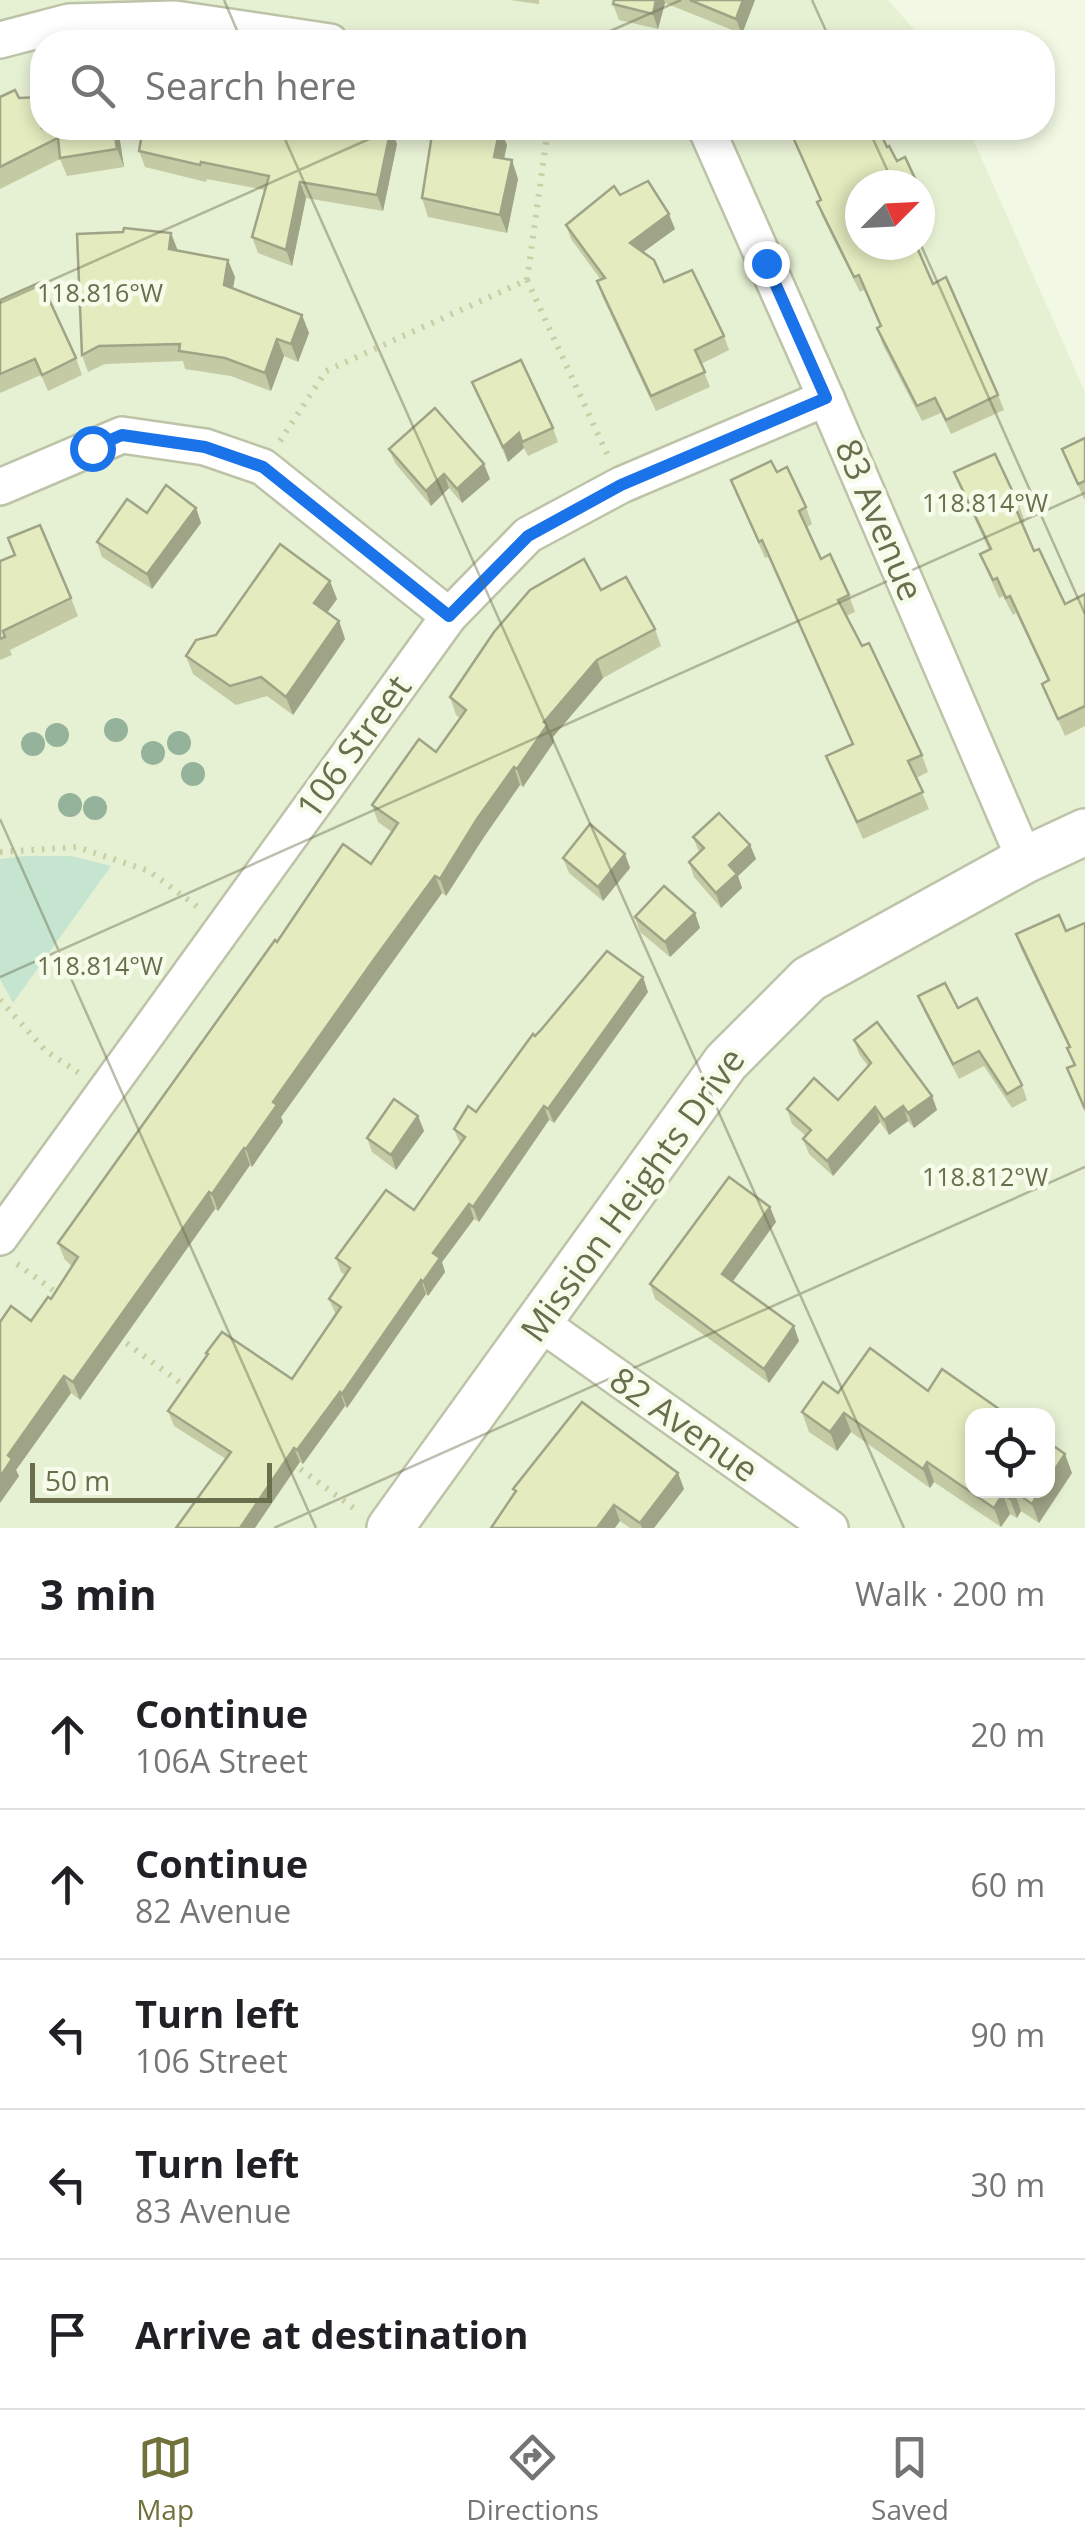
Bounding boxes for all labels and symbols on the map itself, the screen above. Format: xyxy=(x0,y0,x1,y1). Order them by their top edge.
north arrow xyxy=(845,170,935,260)
route end xyxy=(744,241,790,287)
text: 118.816°W xyxy=(37,275,163,309)
route start xyxy=(70,426,116,472)
street label: 83 Avenue xyxy=(825,432,935,607)
text: 118.814°W xyxy=(922,485,1048,519)
street label: 106 Street xyxy=(285,665,421,827)
text: 118.814°W xyxy=(37,948,163,982)
street label: Mission Heights Drive xyxy=(509,1038,754,1351)
text: 118.812°W xyxy=(922,1159,1048,1193)
street label: 82 Avenue xyxy=(601,1355,768,1492)
scale bar xyxy=(30,1458,272,1502)

